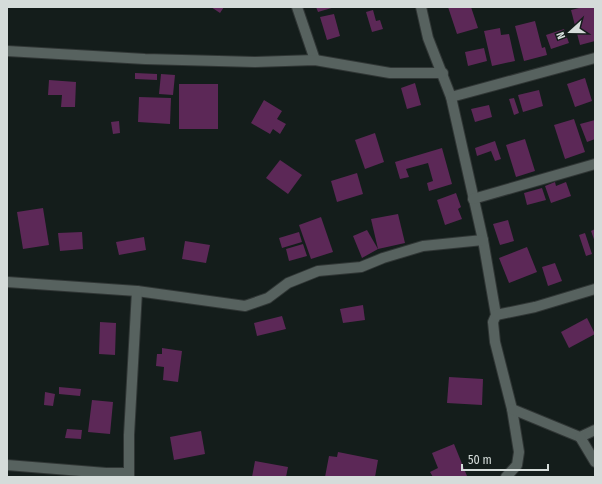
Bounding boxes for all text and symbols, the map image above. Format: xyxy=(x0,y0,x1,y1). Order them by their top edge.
north arrow xyxy=(550,12,590,52)
text: N xyxy=(554,30,568,41)
scale bar xyxy=(462,446,548,472)
text: 50 m xyxy=(468,453,492,467)

